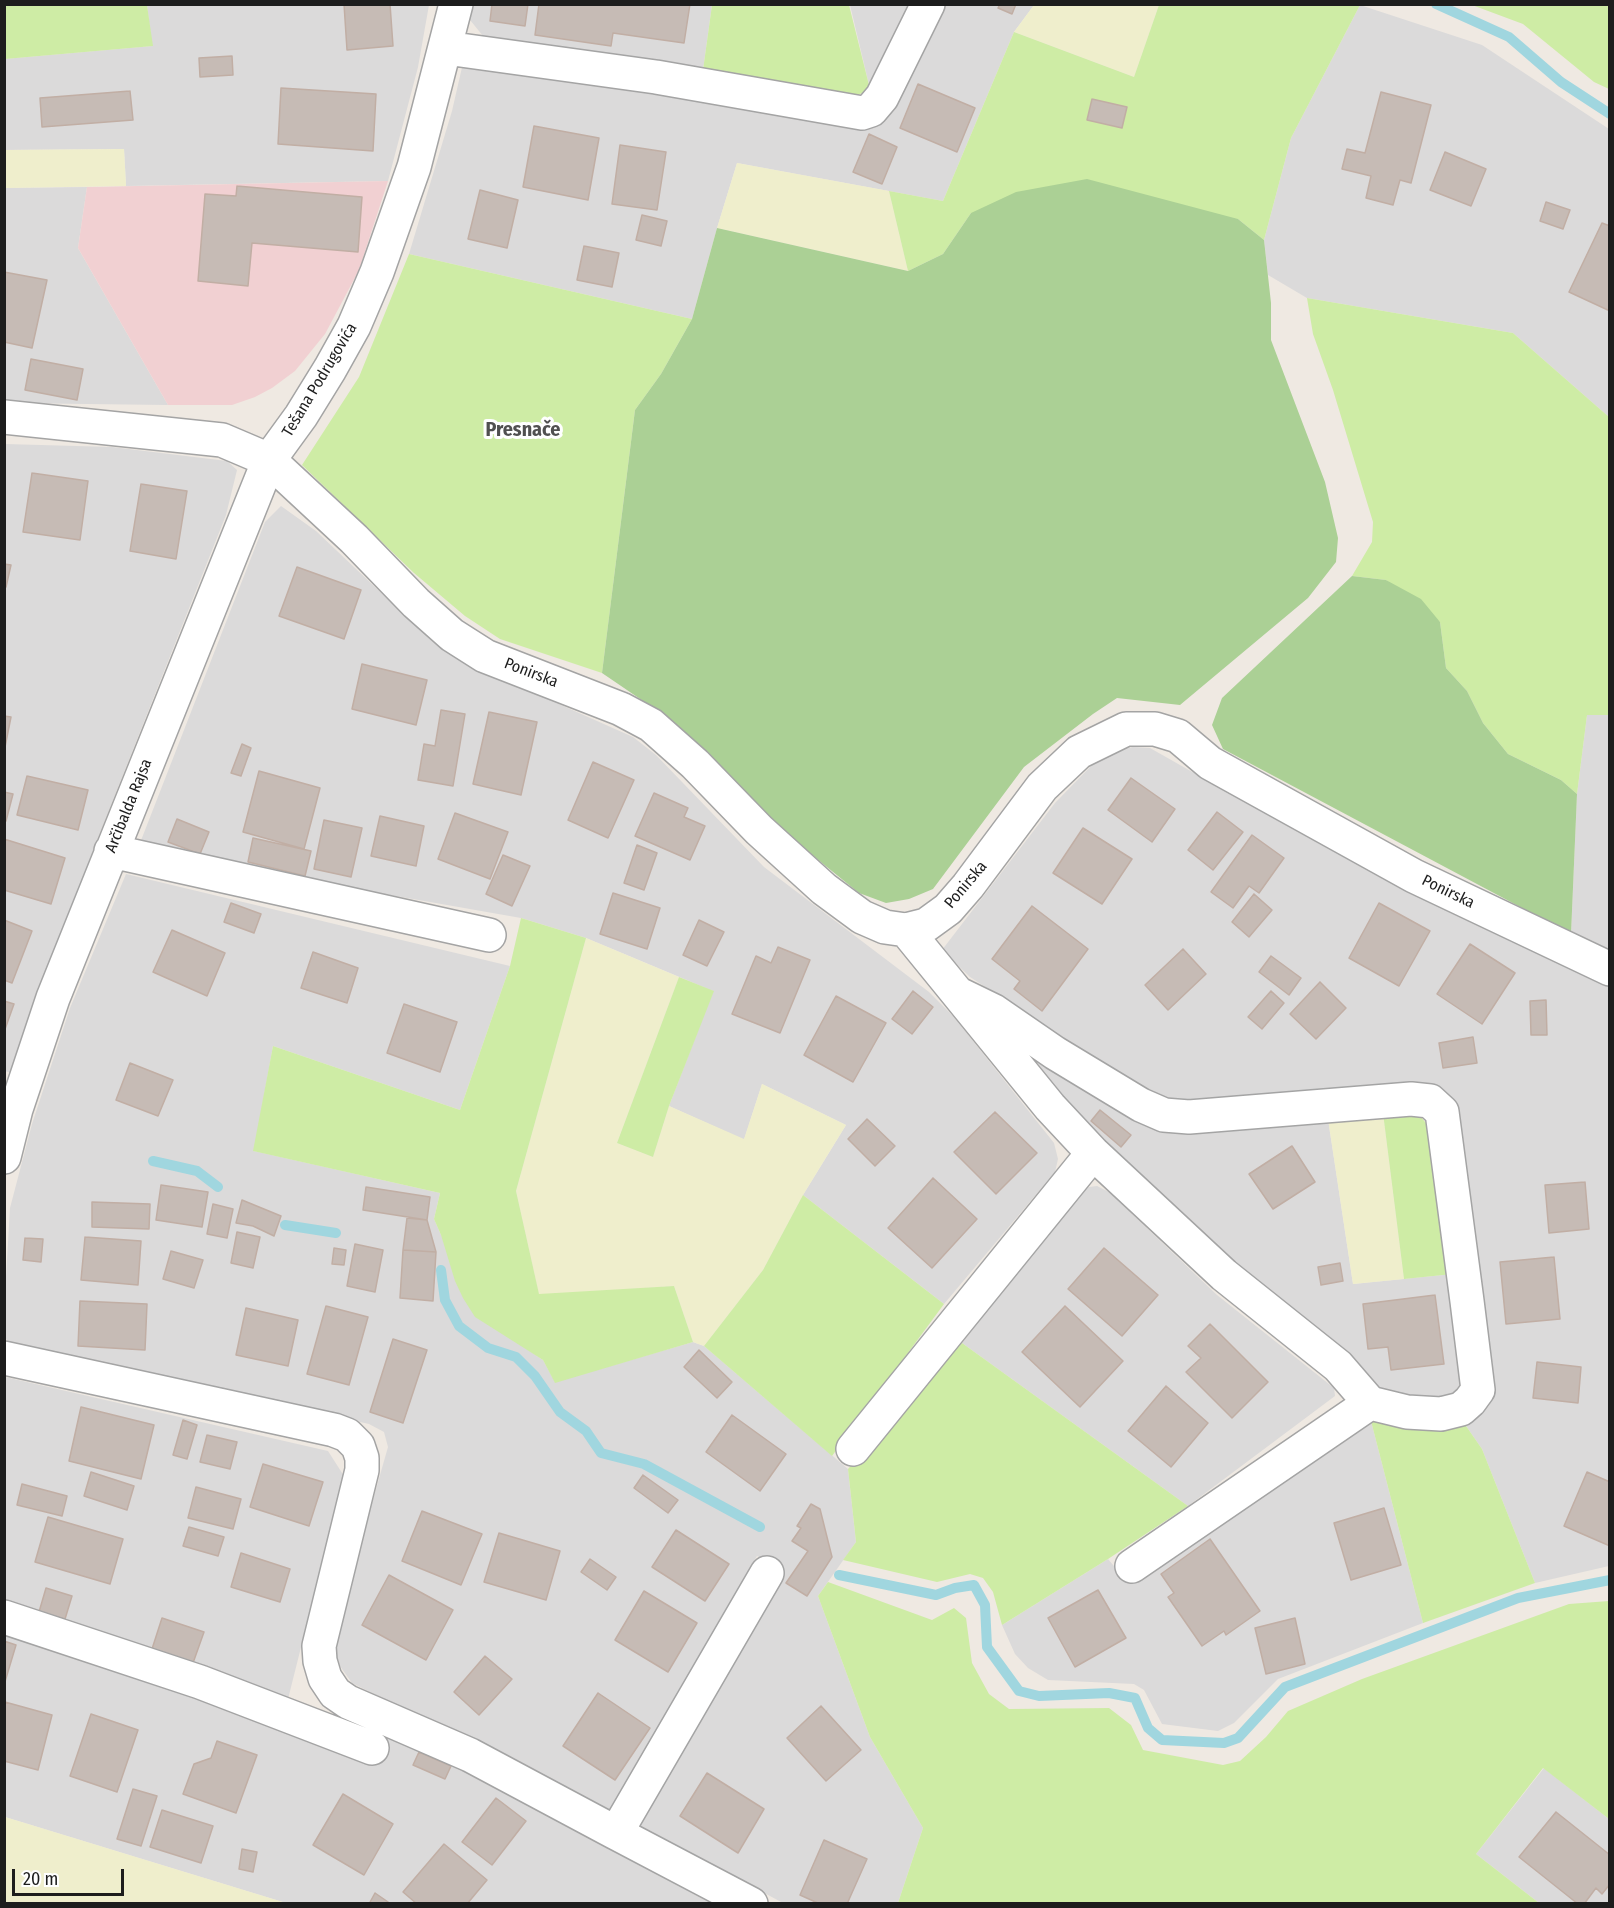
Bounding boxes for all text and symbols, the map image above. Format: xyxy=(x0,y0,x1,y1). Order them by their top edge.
street label: Tešana Podrugovića xyxy=(279,320,361,440)
district label: Presnače xyxy=(485,418,561,442)
street label: Ponirska xyxy=(501,654,561,692)
street label: Arčibalda Rajsa xyxy=(101,756,157,856)
street label: Ponirska xyxy=(941,857,991,913)
street label: Ponirska xyxy=(1419,871,1477,913)
scale bar xyxy=(15,1857,128,1895)
text: 20 m xyxy=(23,1868,58,1890)

